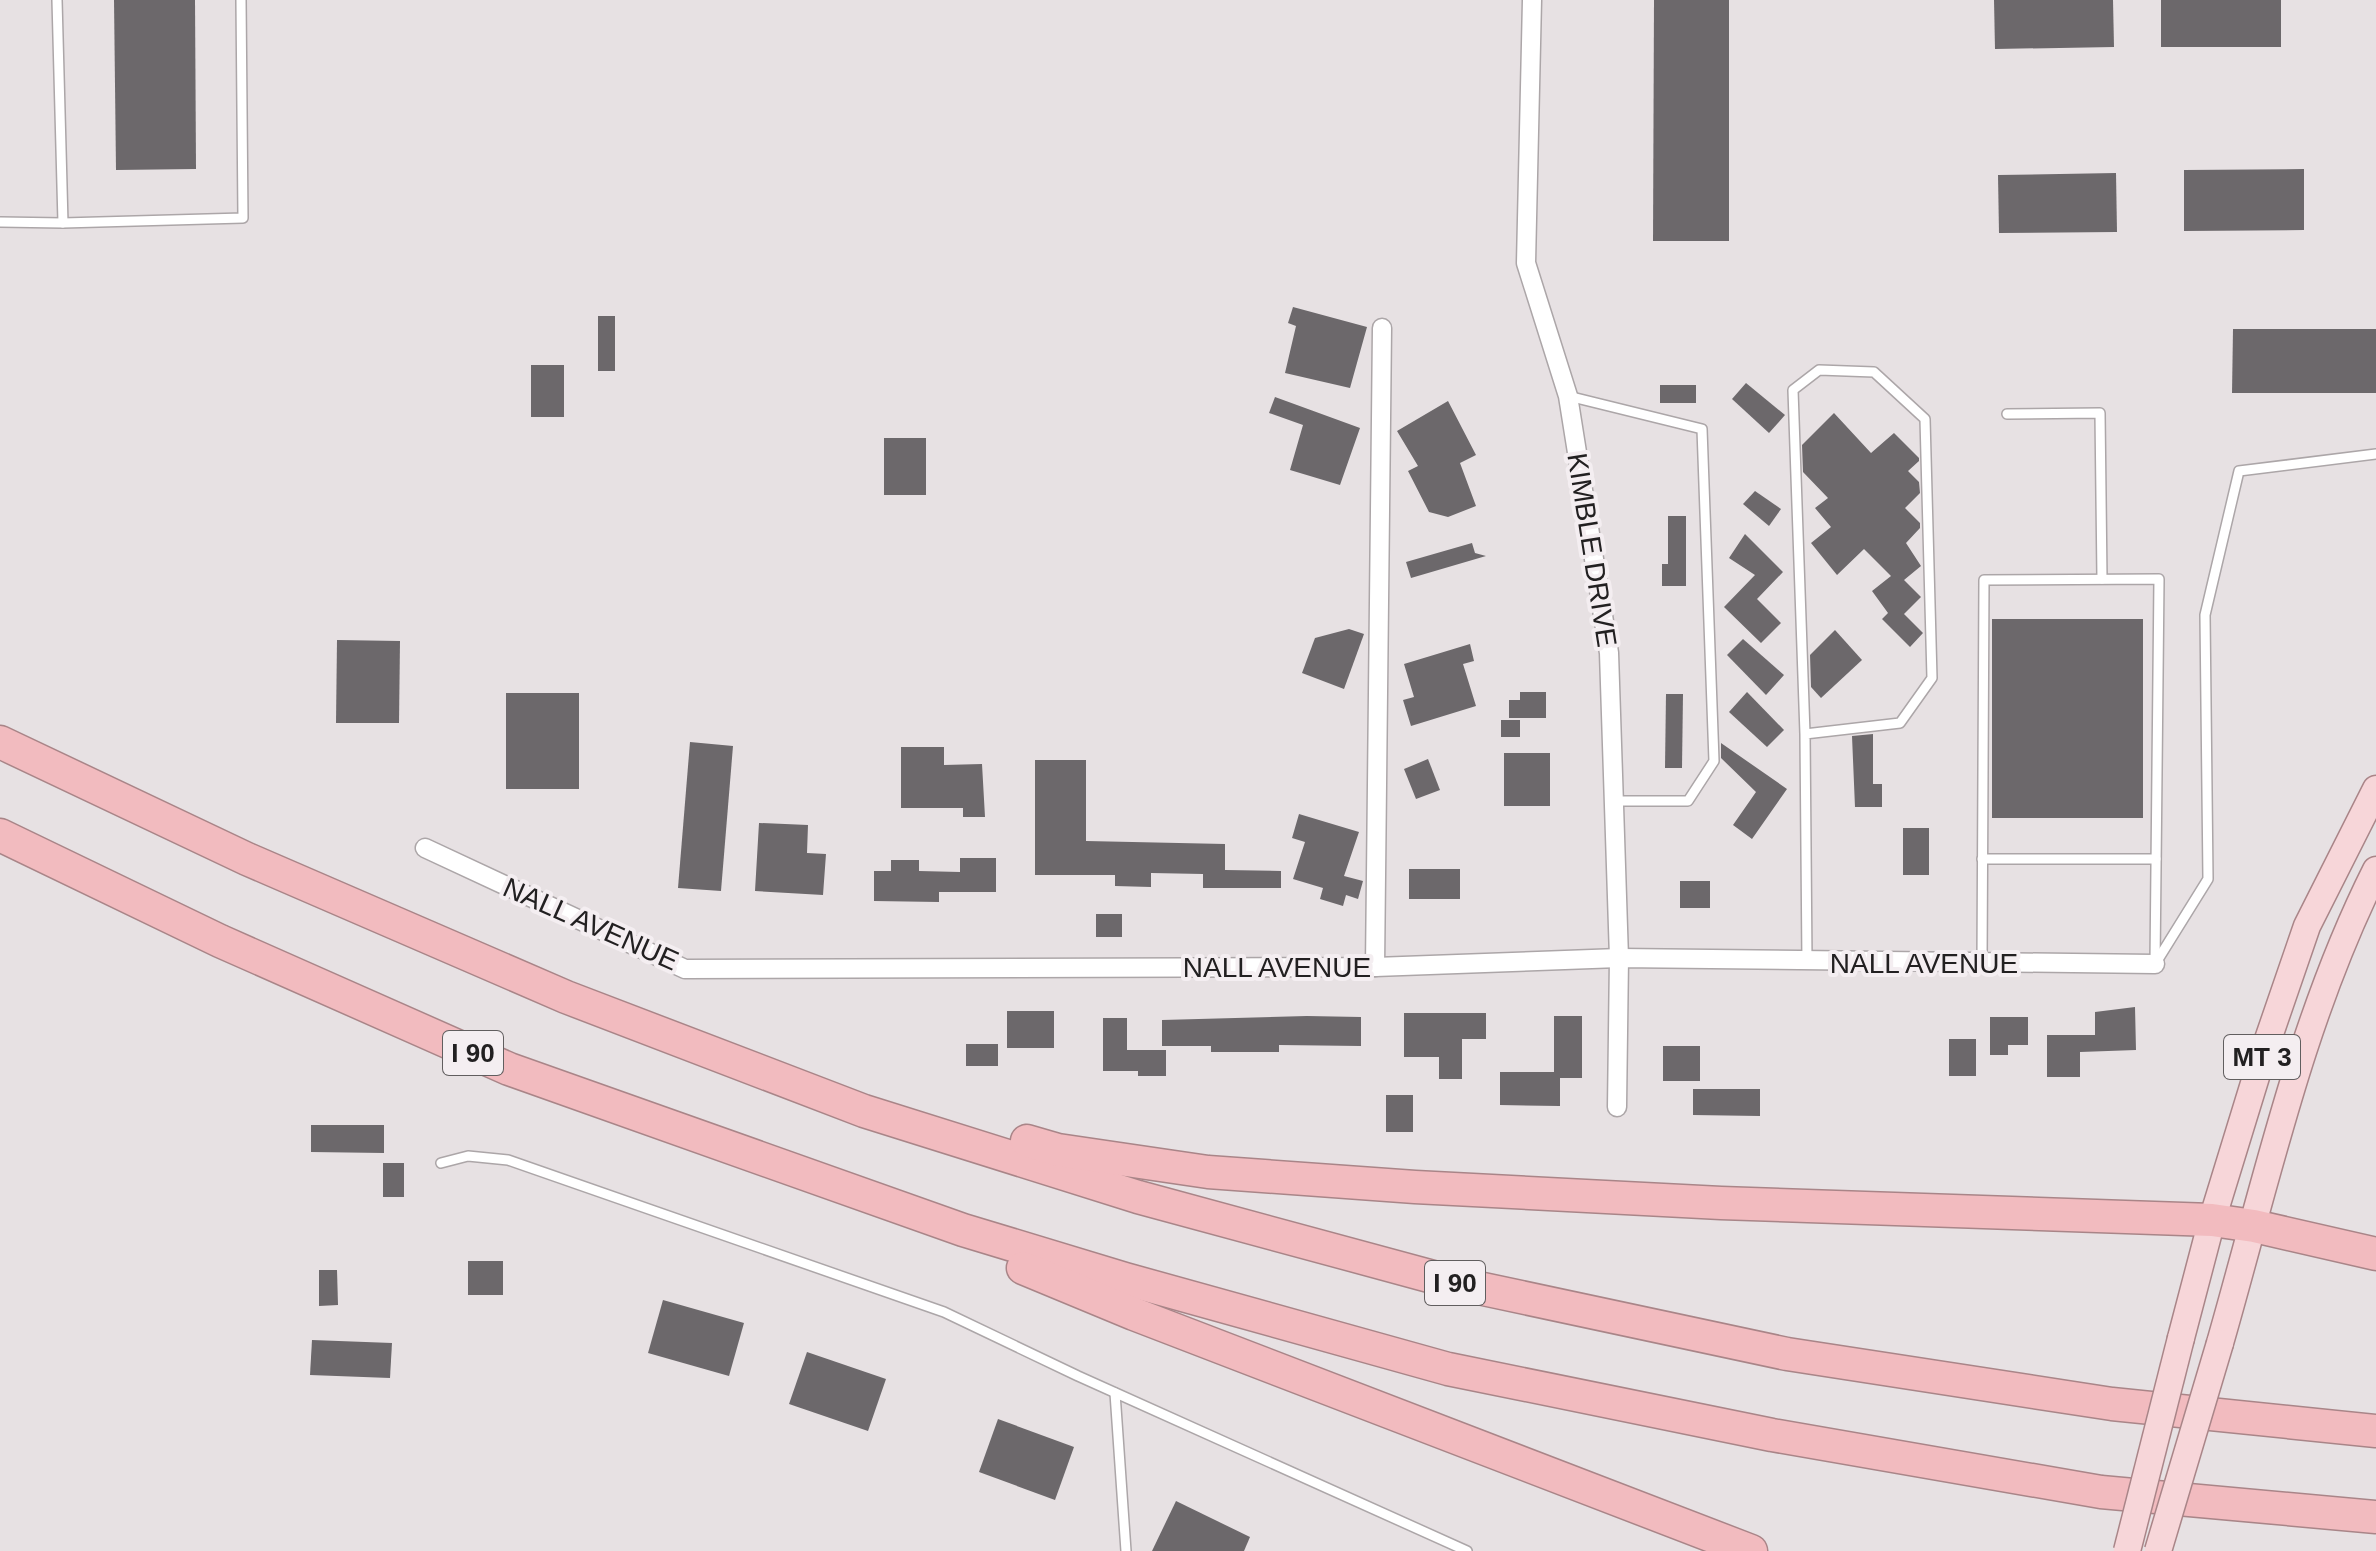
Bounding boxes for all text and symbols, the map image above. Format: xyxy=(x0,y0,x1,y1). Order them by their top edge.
street label: KIMBLE DRIVE xyxy=(1561,451,1623,649)
street label: NALL AVENUE xyxy=(499,872,683,976)
street label: NALL AVENUE xyxy=(1830,948,2018,979)
street label: NALL AVENUE xyxy=(1183,952,1371,983)
road number: I 90 xyxy=(443,1031,503,1075)
road number: MT 3 xyxy=(2224,1035,2300,1079)
road number: I 90 xyxy=(1425,1261,1485,1305)

